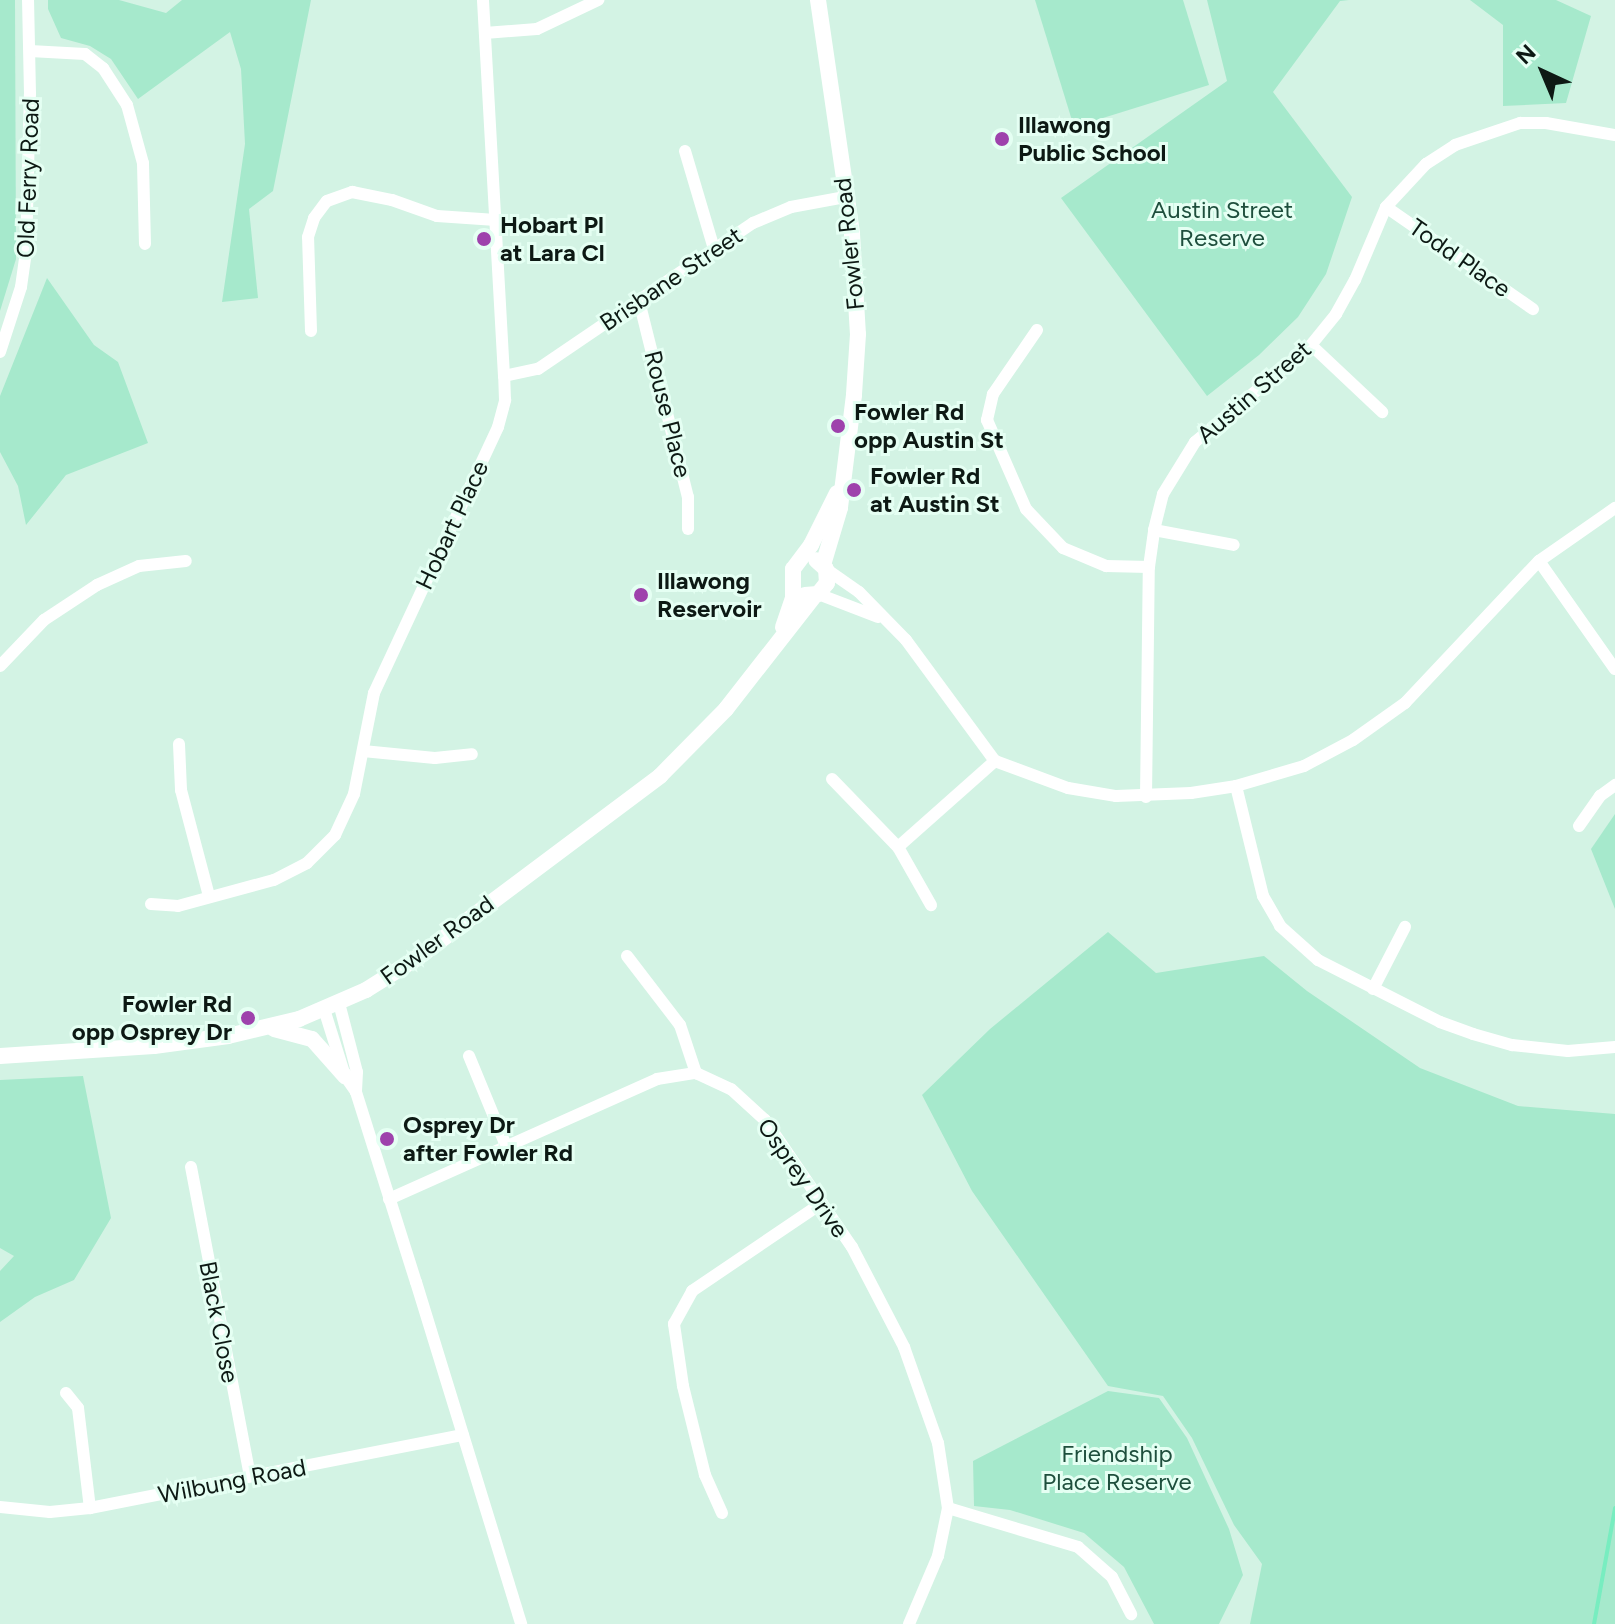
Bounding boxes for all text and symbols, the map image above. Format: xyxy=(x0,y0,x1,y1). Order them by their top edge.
north arrow xyxy=(1503,32,1583,112)
text: N xyxy=(1510,39,1541,70)
street label: Old Ferry Road xyxy=(11,98,45,258)
place label: Illawong Public School xyxy=(1018,111,1167,167)
marker: Illawong Public School xyxy=(993,130,1011,148)
street label: Fowler Road xyxy=(828,176,870,312)
park label: Austin Street Reserve xyxy=(1151,196,1293,252)
place label: Hobart Pl at Lara Cl xyxy=(500,211,605,267)
street label: Todd Place xyxy=(1404,213,1516,303)
street label: Brisbane Street xyxy=(594,221,748,337)
marker: Hobart Pl at Lara Cl xyxy=(475,230,493,248)
street label: Austin Street xyxy=(1191,335,1317,449)
street label: Rouse Place xyxy=(638,347,698,481)
place label: Fowler Rd opp Austin St xyxy=(854,398,1004,454)
marker: Fowler Rd opp Austin St xyxy=(829,417,847,435)
street label: Hobart Place xyxy=(410,456,494,594)
place label: Fowler Rd at Austin St xyxy=(870,462,1000,518)
marker: Fowler Rd at Austin St xyxy=(845,481,863,499)
place label: Illawong Reservoir xyxy=(657,567,762,623)
marker: Illawong Reservoir xyxy=(632,586,650,604)
street label: Fowler Road xyxy=(375,889,499,991)
place label: Fowler Rd opp Osprey Dr xyxy=(72,990,232,1046)
marker: Fowler Rd opp Osprey Dr xyxy=(239,1009,257,1027)
place label: Osprey Dr after Fowler Rd xyxy=(403,1111,573,1167)
street label: Osprey Drive xyxy=(751,1113,855,1243)
marker: Osprey Dr after Fowler Rd xyxy=(378,1130,396,1148)
street label: Black Close xyxy=(193,1259,245,1385)
park label: Friendship Place Reserve xyxy=(1042,1440,1192,1496)
street label: Wilbung Road xyxy=(156,1453,308,1509)

